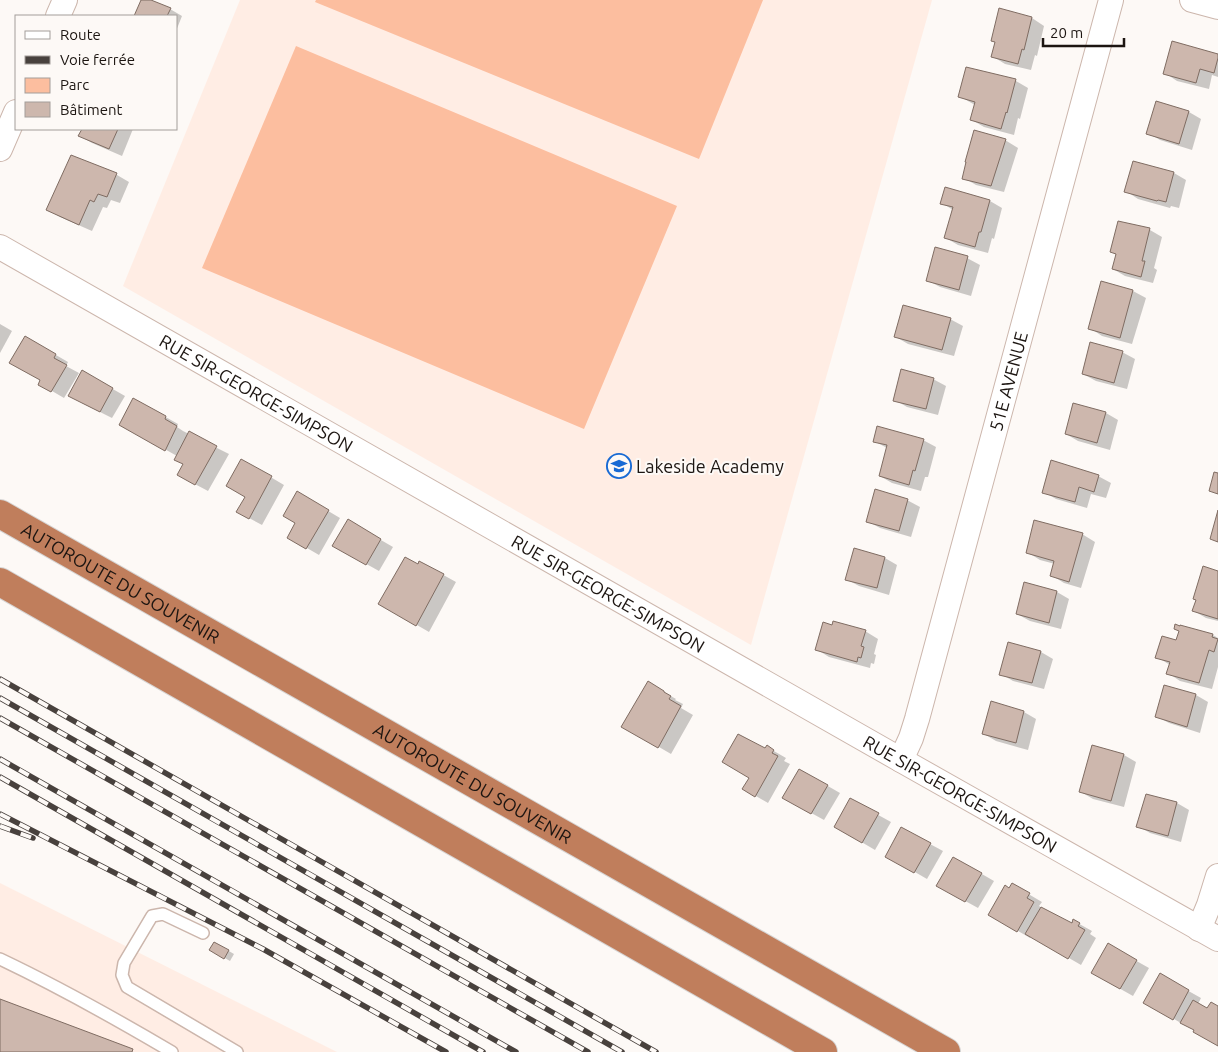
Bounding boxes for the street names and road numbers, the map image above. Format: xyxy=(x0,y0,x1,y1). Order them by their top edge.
street label: 51E AVENUE xyxy=(985,329,1031,433)
street label: RUE SIR-GEORGE-SIMPSON xyxy=(156,330,356,456)
street label: AUTOROUTE DU SOUVENIR xyxy=(18,519,223,647)
street label: RUE SIR-GEORGE-SIMPSON xyxy=(508,530,708,656)
street label: AUTOROUTE DU SOUVENIR xyxy=(370,719,575,847)
street label: RUE SIR-GEORGE-SIMPSON xyxy=(860,731,1061,856)

